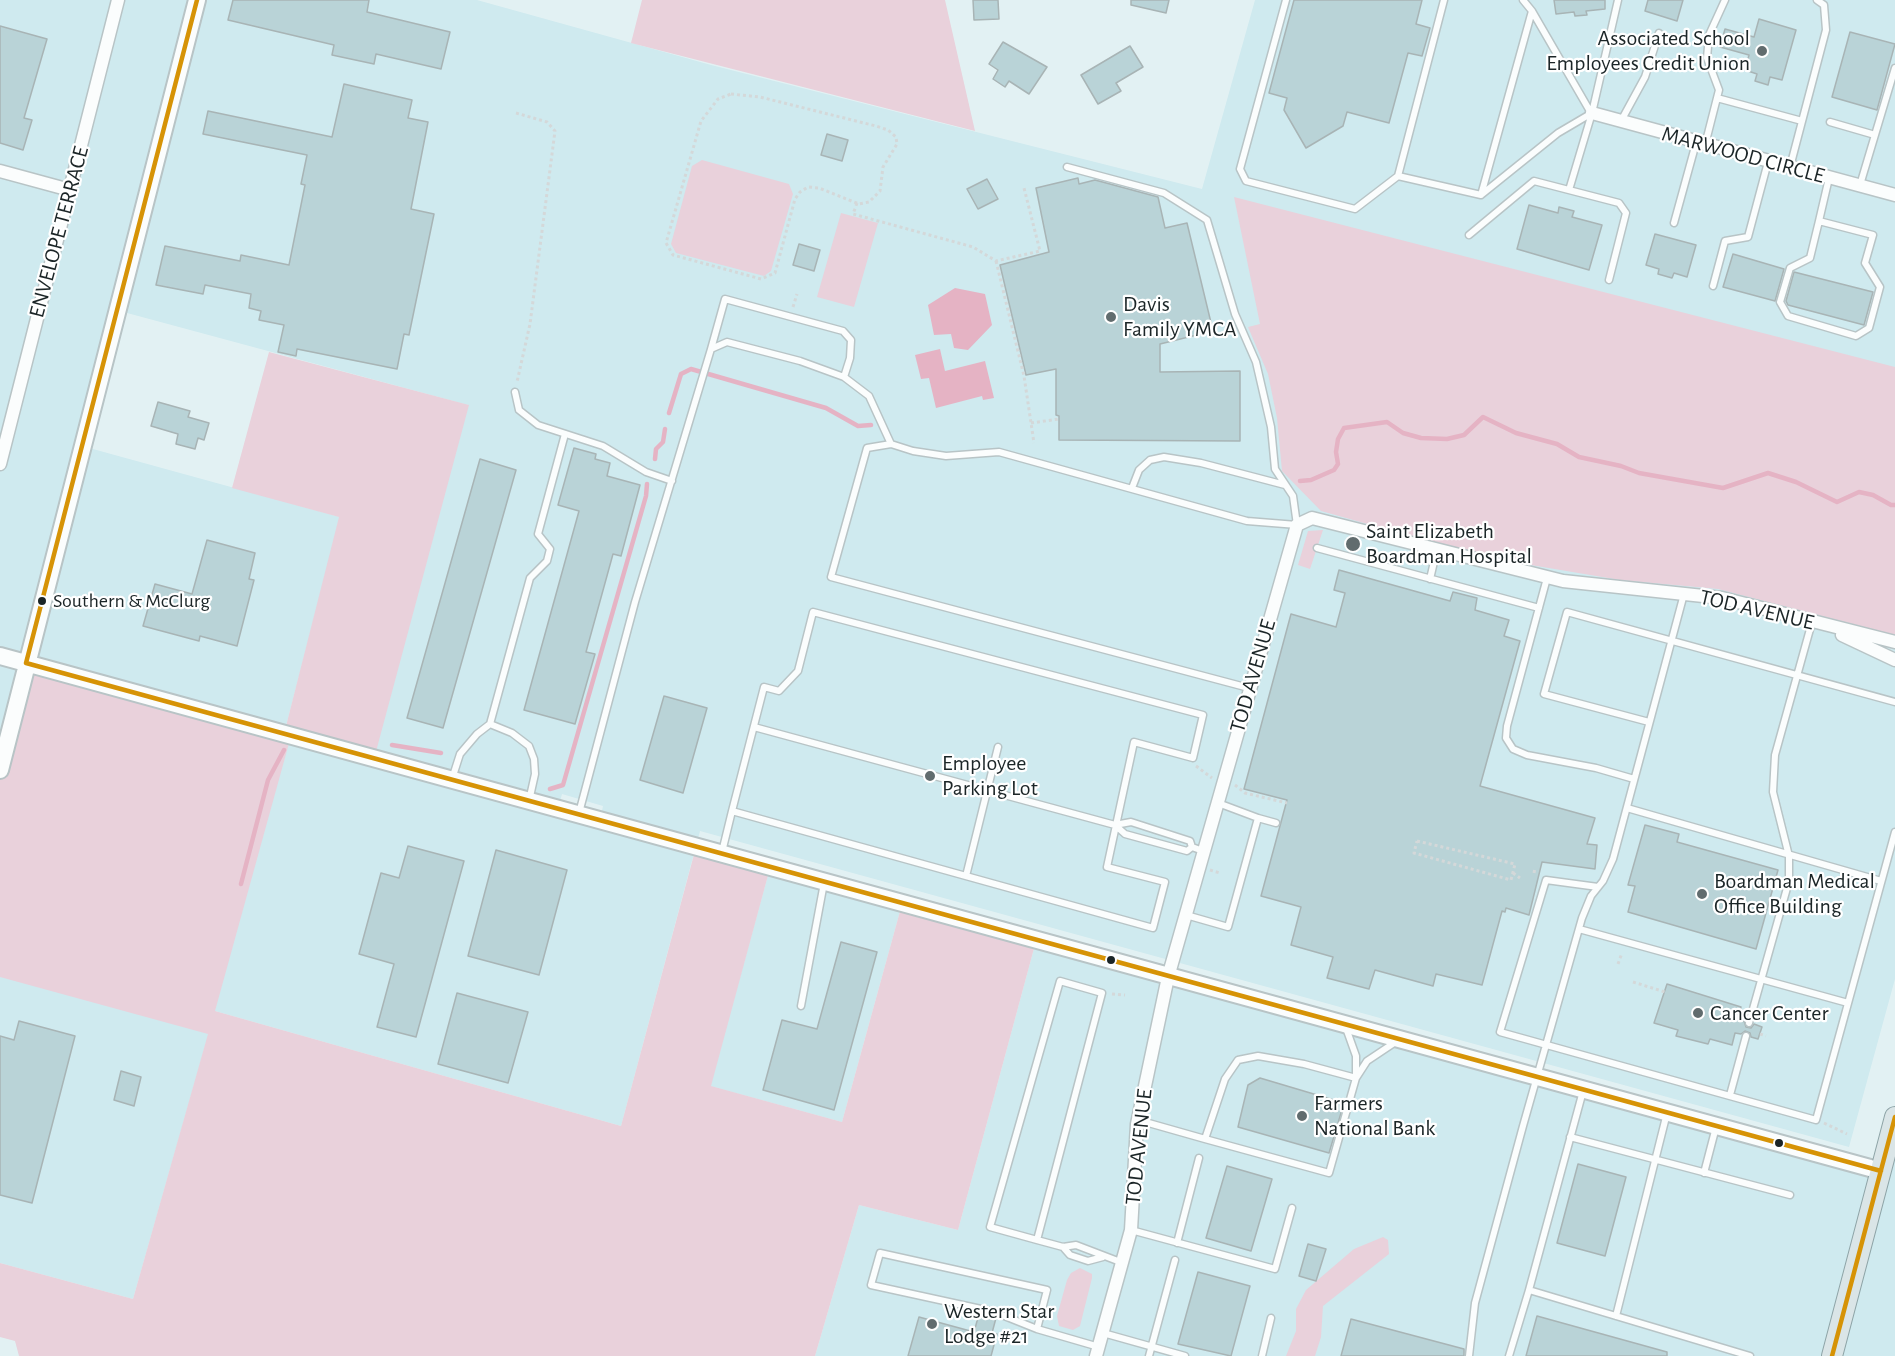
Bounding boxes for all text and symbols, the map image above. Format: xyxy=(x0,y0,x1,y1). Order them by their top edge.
place label: Associated School Employees Credit Union xyxy=(1546,25,1750,76)
marker: Associated School Employees Credit Union xyxy=(1755,44,1769,58)
street label: MARWOOD CIRCLE xyxy=(1659,121,1827,189)
street label: ENVELOPE TERRACE xyxy=(23,143,95,321)
place label: Davis Family YMCA xyxy=(1123,291,1236,342)
marker: Davis Family YMCA xyxy=(1104,310,1118,324)
place label: Saint Elizabeth Boardman Hospital xyxy=(1366,518,1532,570)
marker: Saint Elizabeth Boardman Hospital xyxy=(1344,535,1362,553)
street label: TOD AVENUE xyxy=(1697,584,1817,636)
place label: Southern & McClurg xyxy=(53,589,210,613)
marker: Southern & McClurg xyxy=(36,595,48,607)
street label: TOD AVENUE xyxy=(1224,616,1282,736)
place label: Employee Parking Lot xyxy=(942,750,1038,802)
marker: Employee Parking Lot xyxy=(923,769,937,783)
place label: Boardman Medical Office Building xyxy=(1714,868,1875,920)
marker: Boardman Medical Office Building xyxy=(1695,887,1709,901)
unlabelled marker xyxy=(1105,954,1117,966)
place label: Cancer Center xyxy=(1710,1000,1829,1026)
marker: Cancer Center xyxy=(1691,1006,1705,1020)
street label: TOD AVENUE xyxy=(1120,1088,1158,1206)
place label: Farmers National Bank xyxy=(1314,1090,1435,1142)
marker: Farmers National Bank xyxy=(1295,1109,1309,1123)
unlabelled marker xyxy=(1773,1137,1785,1149)
place label: Western Star Lodge #21 xyxy=(944,1298,1054,1350)
marker: Western Star Lodge #21 xyxy=(925,1317,939,1331)

